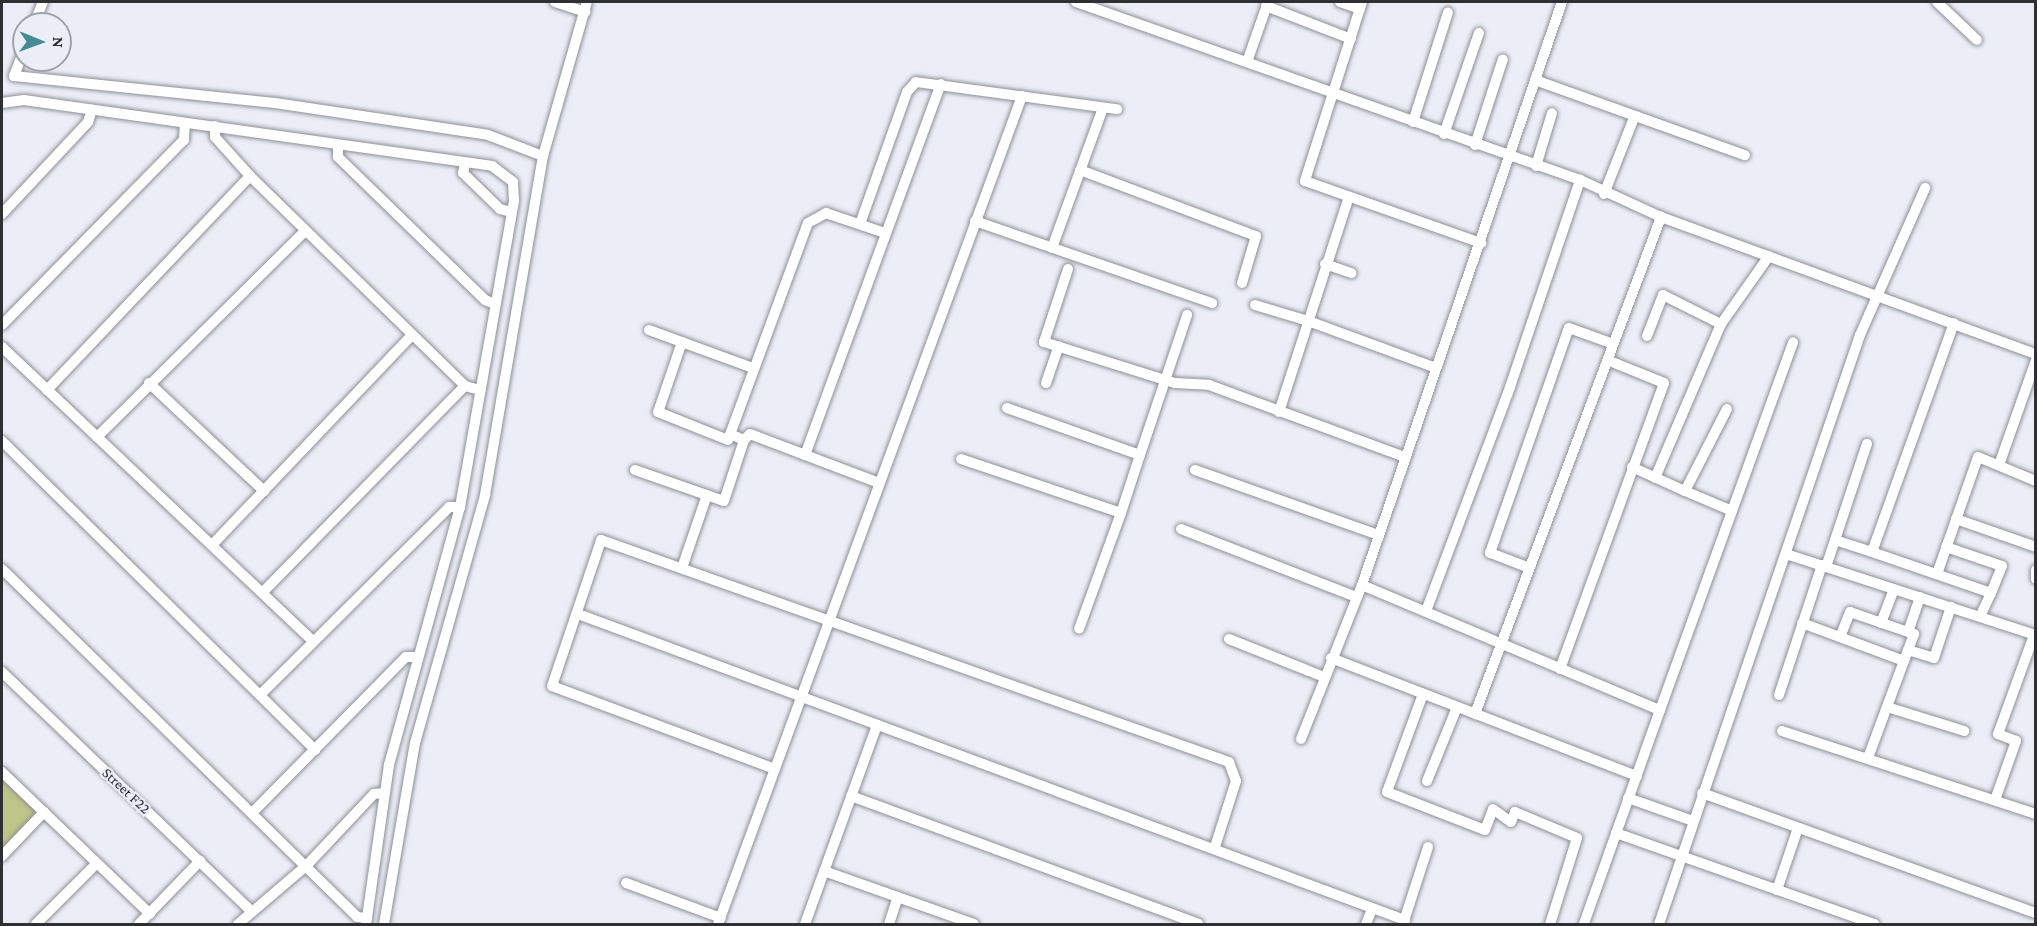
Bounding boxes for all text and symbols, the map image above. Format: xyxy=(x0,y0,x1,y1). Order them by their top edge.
north arrow xyxy=(12,12,72,72)
text: N xyxy=(50,37,67,48)
street label: Street F22 xyxy=(98,764,154,818)

